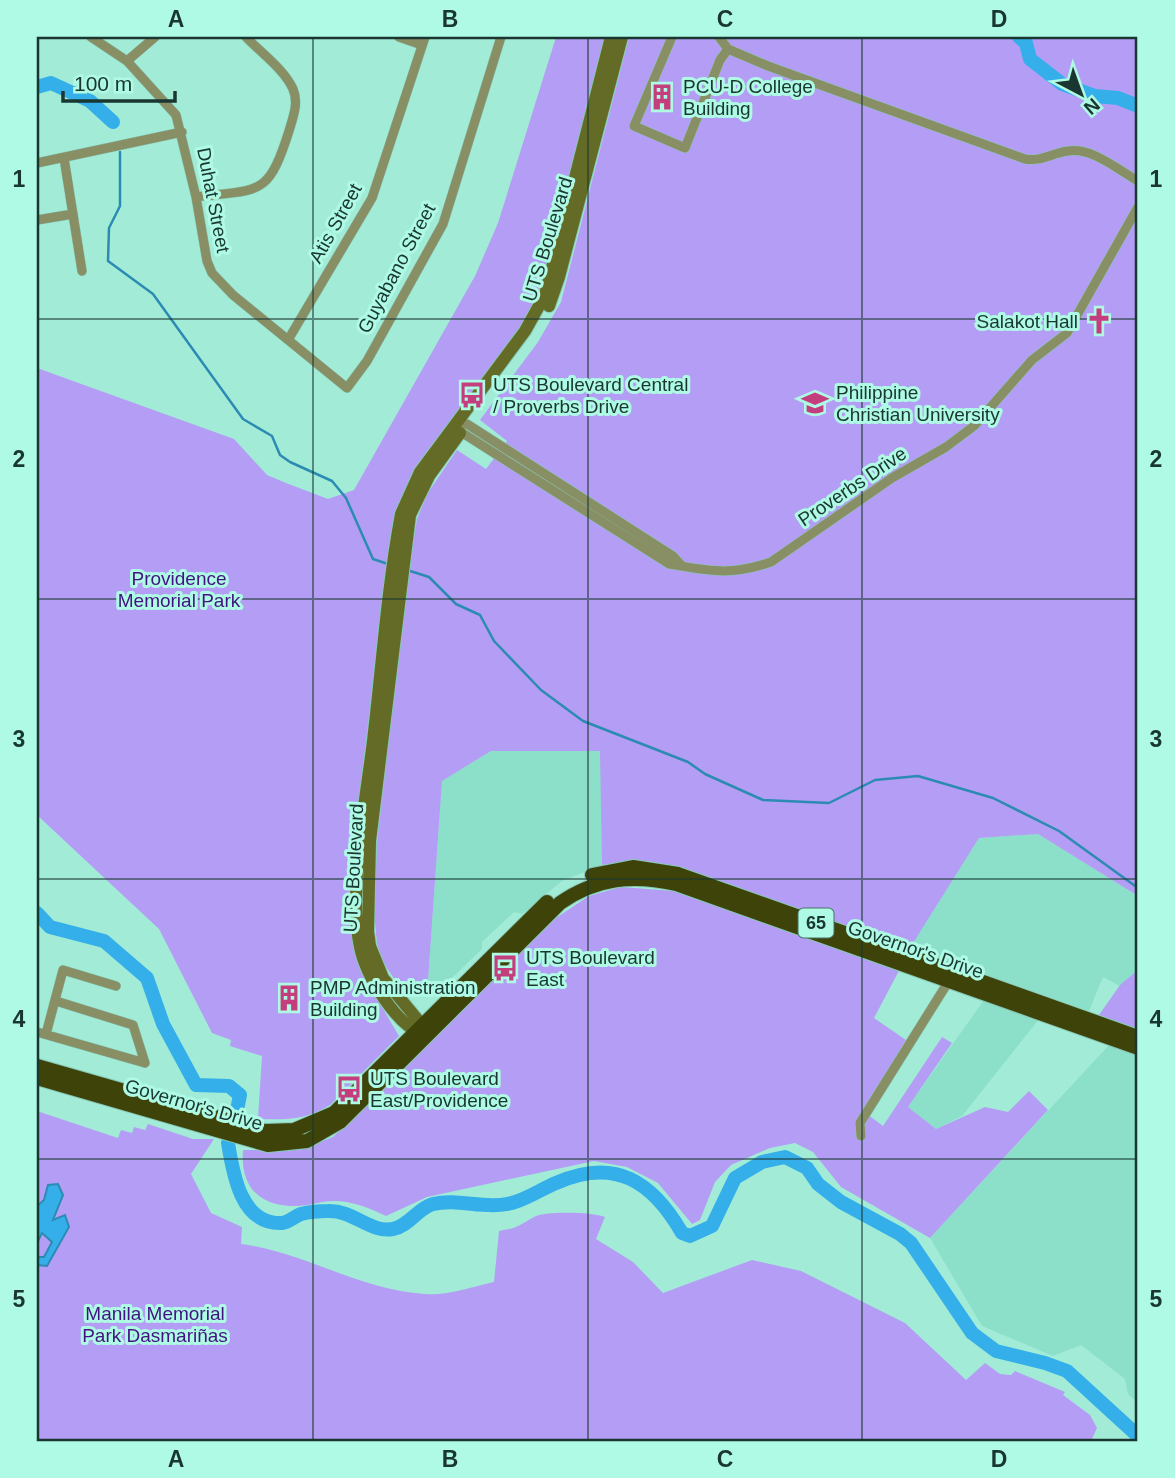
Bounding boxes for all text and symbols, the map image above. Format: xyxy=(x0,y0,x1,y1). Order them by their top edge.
text: A xyxy=(168,6,184,32)
text: B xyxy=(442,6,458,32)
text: C xyxy=(717,6,733,32)
text: D xyxy=(991,6,1007,32)
scale bar xyxy=(63,60,175,104)
north arrow xyxy=(1046,60,1116,130)
text: 100 m xyxy=(74,72,132,95)
place label: PCU-D College Building xyxy=(683,76,813,119)
building icon: PCU-D College Building xyxy=(647,82,677,112)
text: N xyxy=(1080,94,1104,119)
street label: Duhat Street xyxy=(193,146,234,255)
text: 1 xyxy=(13,166,26,192)
text: 1 xyxy=(1150,166,1163,192)
street label: UTS Boulevard xyxy=(519,174,576,304)
street label: Atis Street xyxy=(305,179,366,267)
street label: Guyabano Street xyxy=(353,199,440,337)
church icon: Salakot Hall xyxy=(1084,306,1114,336)
place label: Salakot Hall xyxy=(977,311,1078,332)
place label: UTS Boulevard Central / Proverbs Drive xyxy=(493,374,688,417)
bus stop icon: UTS Boulevard Central / Proverbs Drive xyxy=(457,380,487,410)
place label: Philippine Christian University xyxy=(836,382,1000,425)
school or university icon: Philippine Christian University xyxy=(800,388,830,418)
street label: Proverbs Drive xyxy=(794,443,910,530)
text: 2 xyxy=(13,446,25,472)
text: 2 xyxy=(1150,446,1162,472)
park label: Providence Memorial Park xyxy=(118,568,241,611)
text: 3 xyxy=(13,726,25,752)
text: 3 xyxy=(1150,726,1162,752)
street label: UTS Boulevard xyxy=(340,803,367,933)
road number: 65 xyxy=(798,908,834,938)
street label: Governor's Drive xyxy=(845,916,986,983)
place label: UTS Boulevard East xyxy=(526,947,655,990)
bus stop icon: UTS Boulevard East xyxy=(490,953,520,983)
place label: PMP Administration Building xyxy=(310,977,475,1020)
building icon: PMP Administration Building xyxy=(274,983,304,1013)
text: 4 xyxy=(13,1006,26,1032)
text: 4 xyxy=(1150,1006,1163,1032)
place label: UTS Boulevard East/Providence xyxy=(370,1068,508,1111)
bus stop icon: UTS Boulevard East/Providence xyxy=(334,1074,364,1104)
street label: Governor's Drive xyxy=(123,1075,265,1134)
text: 5 xyxy=(13,1286,26,1312)
text: 5 xyxy=(1150,1286,1163,1312)
park label: Manila Memorial Park Dasmariñas xyxy=(82,1303,228,1346)
text: A xyxy=(168,1446,184,1472)
text: B xyxy=(442,1446,458,1472)
text: C xyxy=(717,1446,733,1472)
text: D xyxy=(991,1446,1007,1472)

